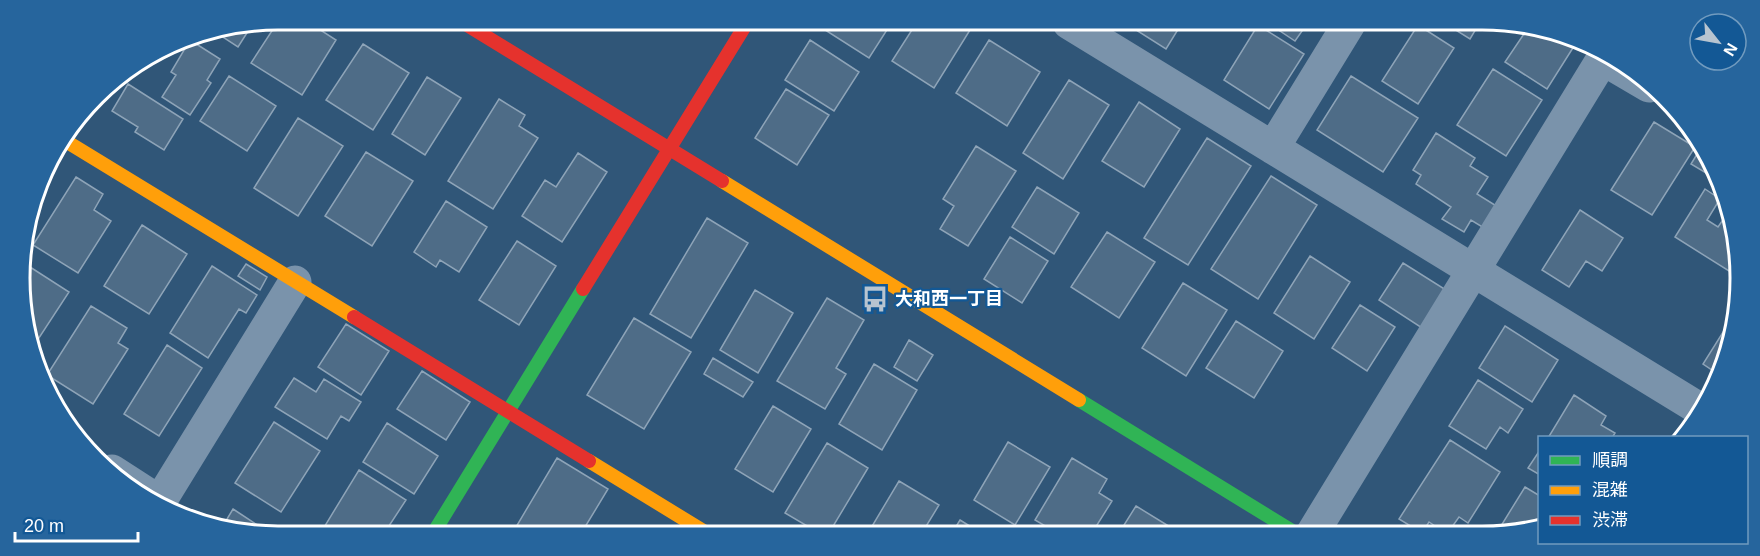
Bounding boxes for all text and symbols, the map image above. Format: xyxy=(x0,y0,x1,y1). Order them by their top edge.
north arrow xyxy=(1688,12,1748,72)
text: N xyxy=(1720,40,1741,59)
bus stop icon: 大和西一丁目 xyxy=(860,284,890,314)
place label: 大和西一丁目 xyxy=(895,289,1003,309)
legend xyxy=(1538,436,1748,544)
text: 順調 xyxy=(1592,450,1628,470)
text: 混雑 xyxy=(1592,480,1628,500)
scale bar xyxy=(15,505,138,543)
text: 渋滞 xyxy=(1592,510,1628,530)
text: 20 m xyxy=(24,516,64,536)

